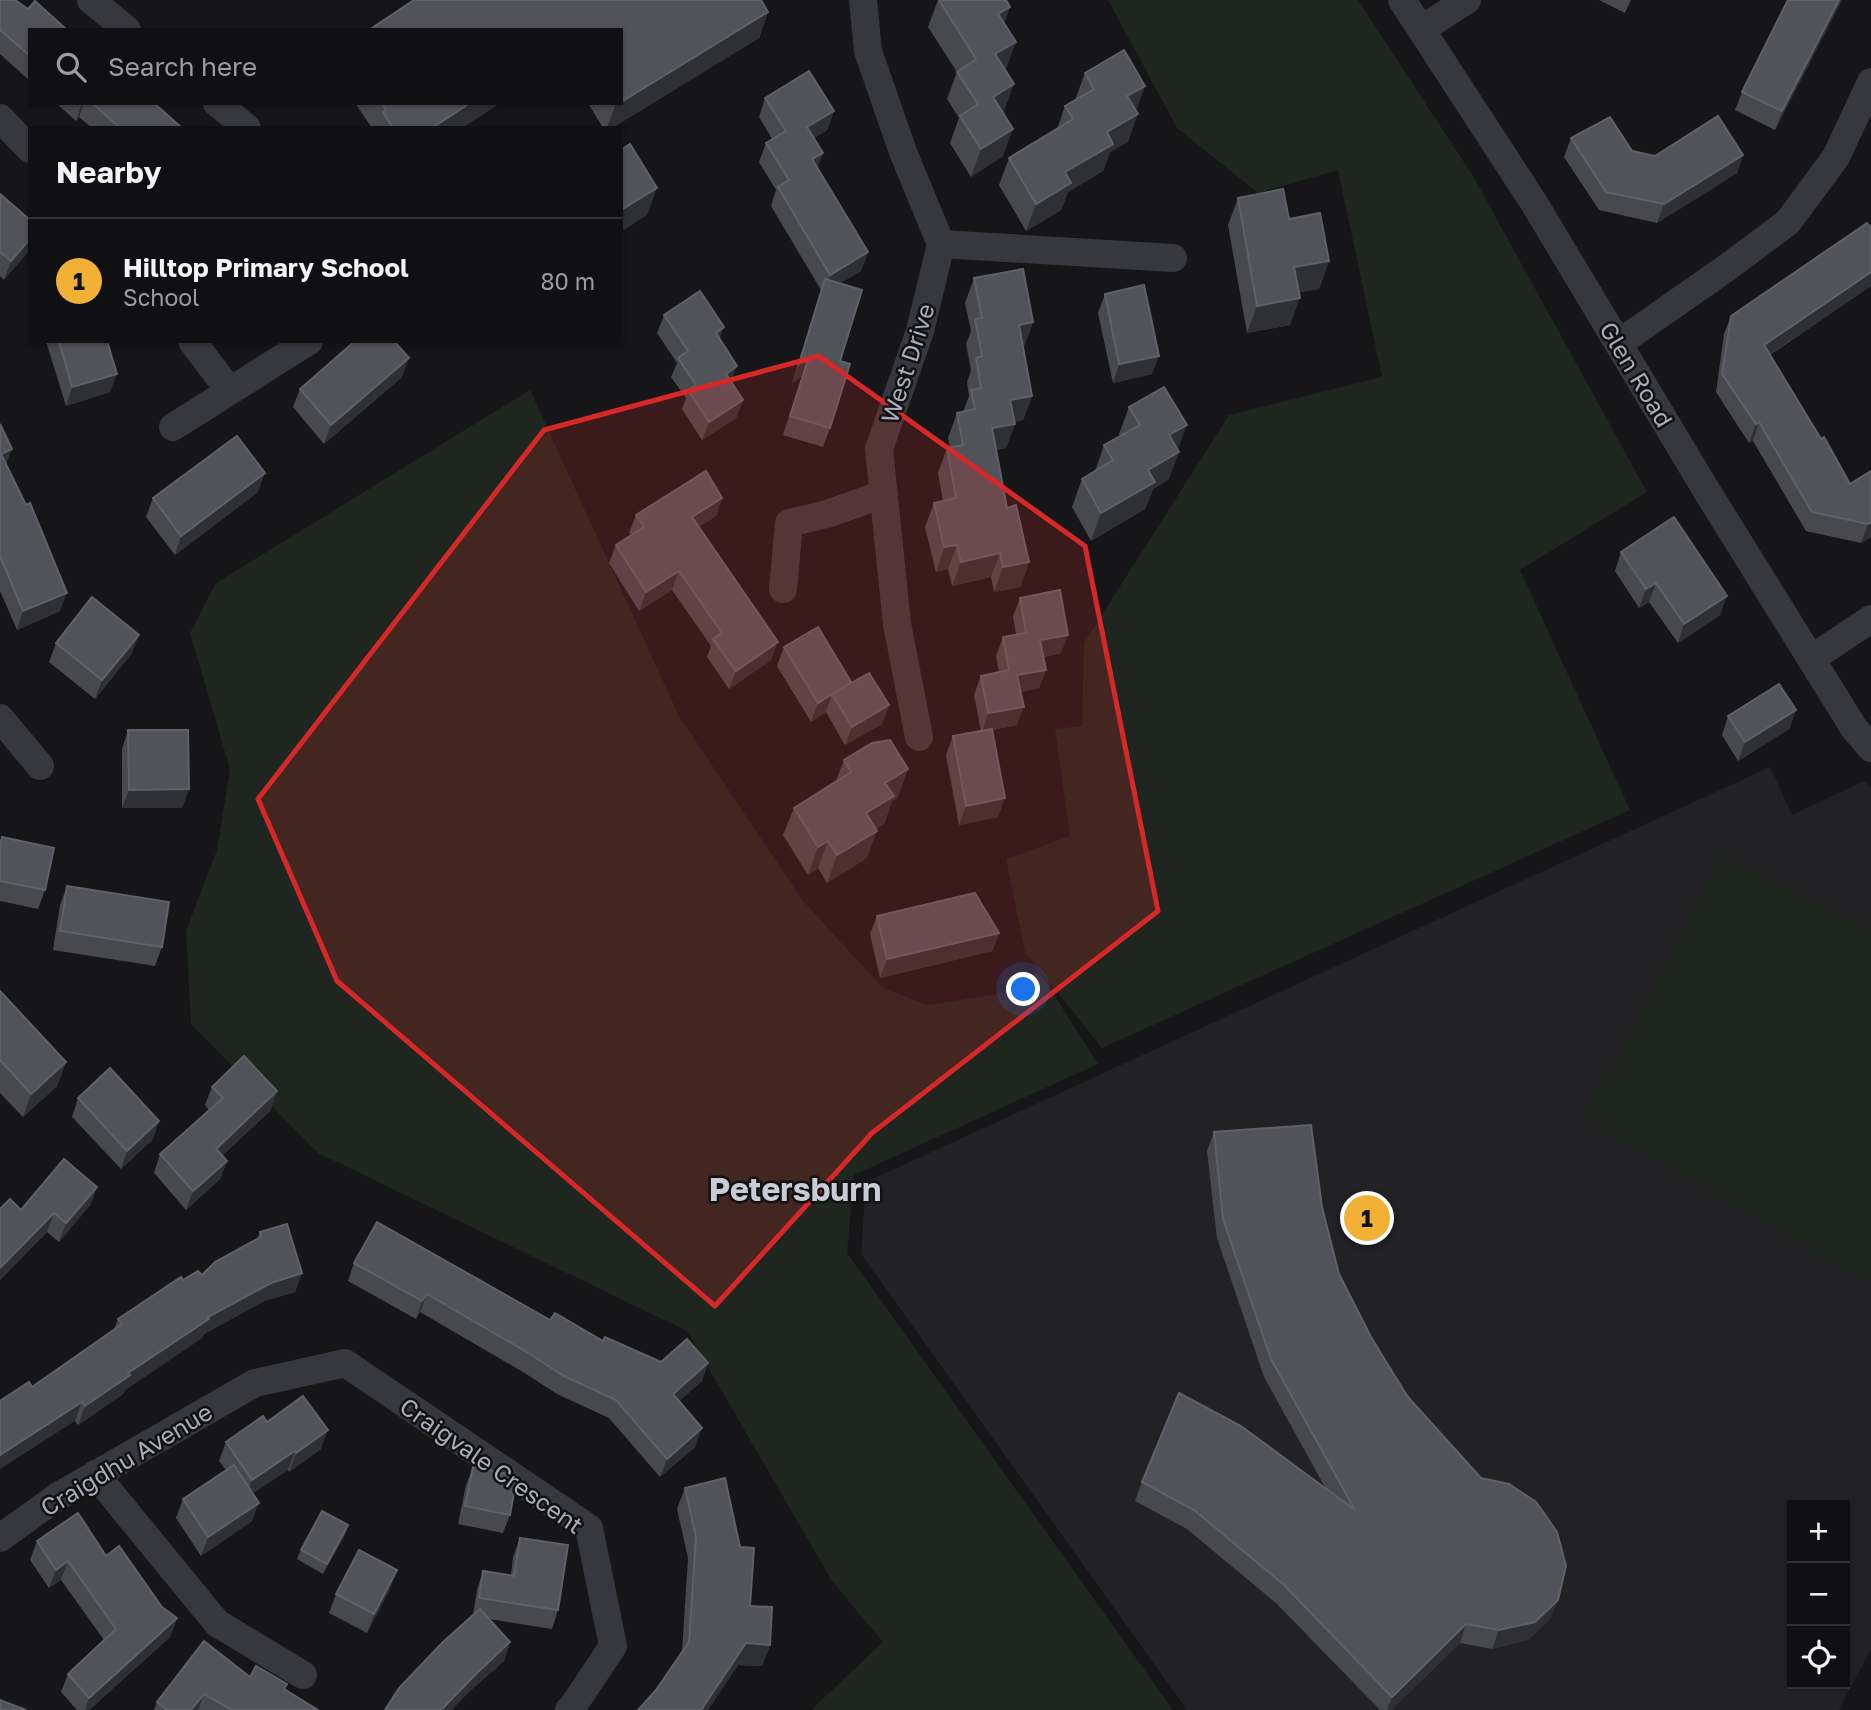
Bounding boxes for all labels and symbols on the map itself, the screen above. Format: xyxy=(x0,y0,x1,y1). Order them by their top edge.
street label: West Drive xyxy=(874,300,940,426)
street label: Glen Road xyxy=(1594,316,1680,432)
your location xyxy=(1006,972,1040,1006)
district label: Petersburn xyxy=(709,1170,881,1208)
pin: 1 xyxy=(1344,1192,1390,1244)
street label: Craigvale Crescent xyxy=(395,1391,589,1539)
street label: Craigdhu Avenue xyxy=(35,1396,217,1522)

